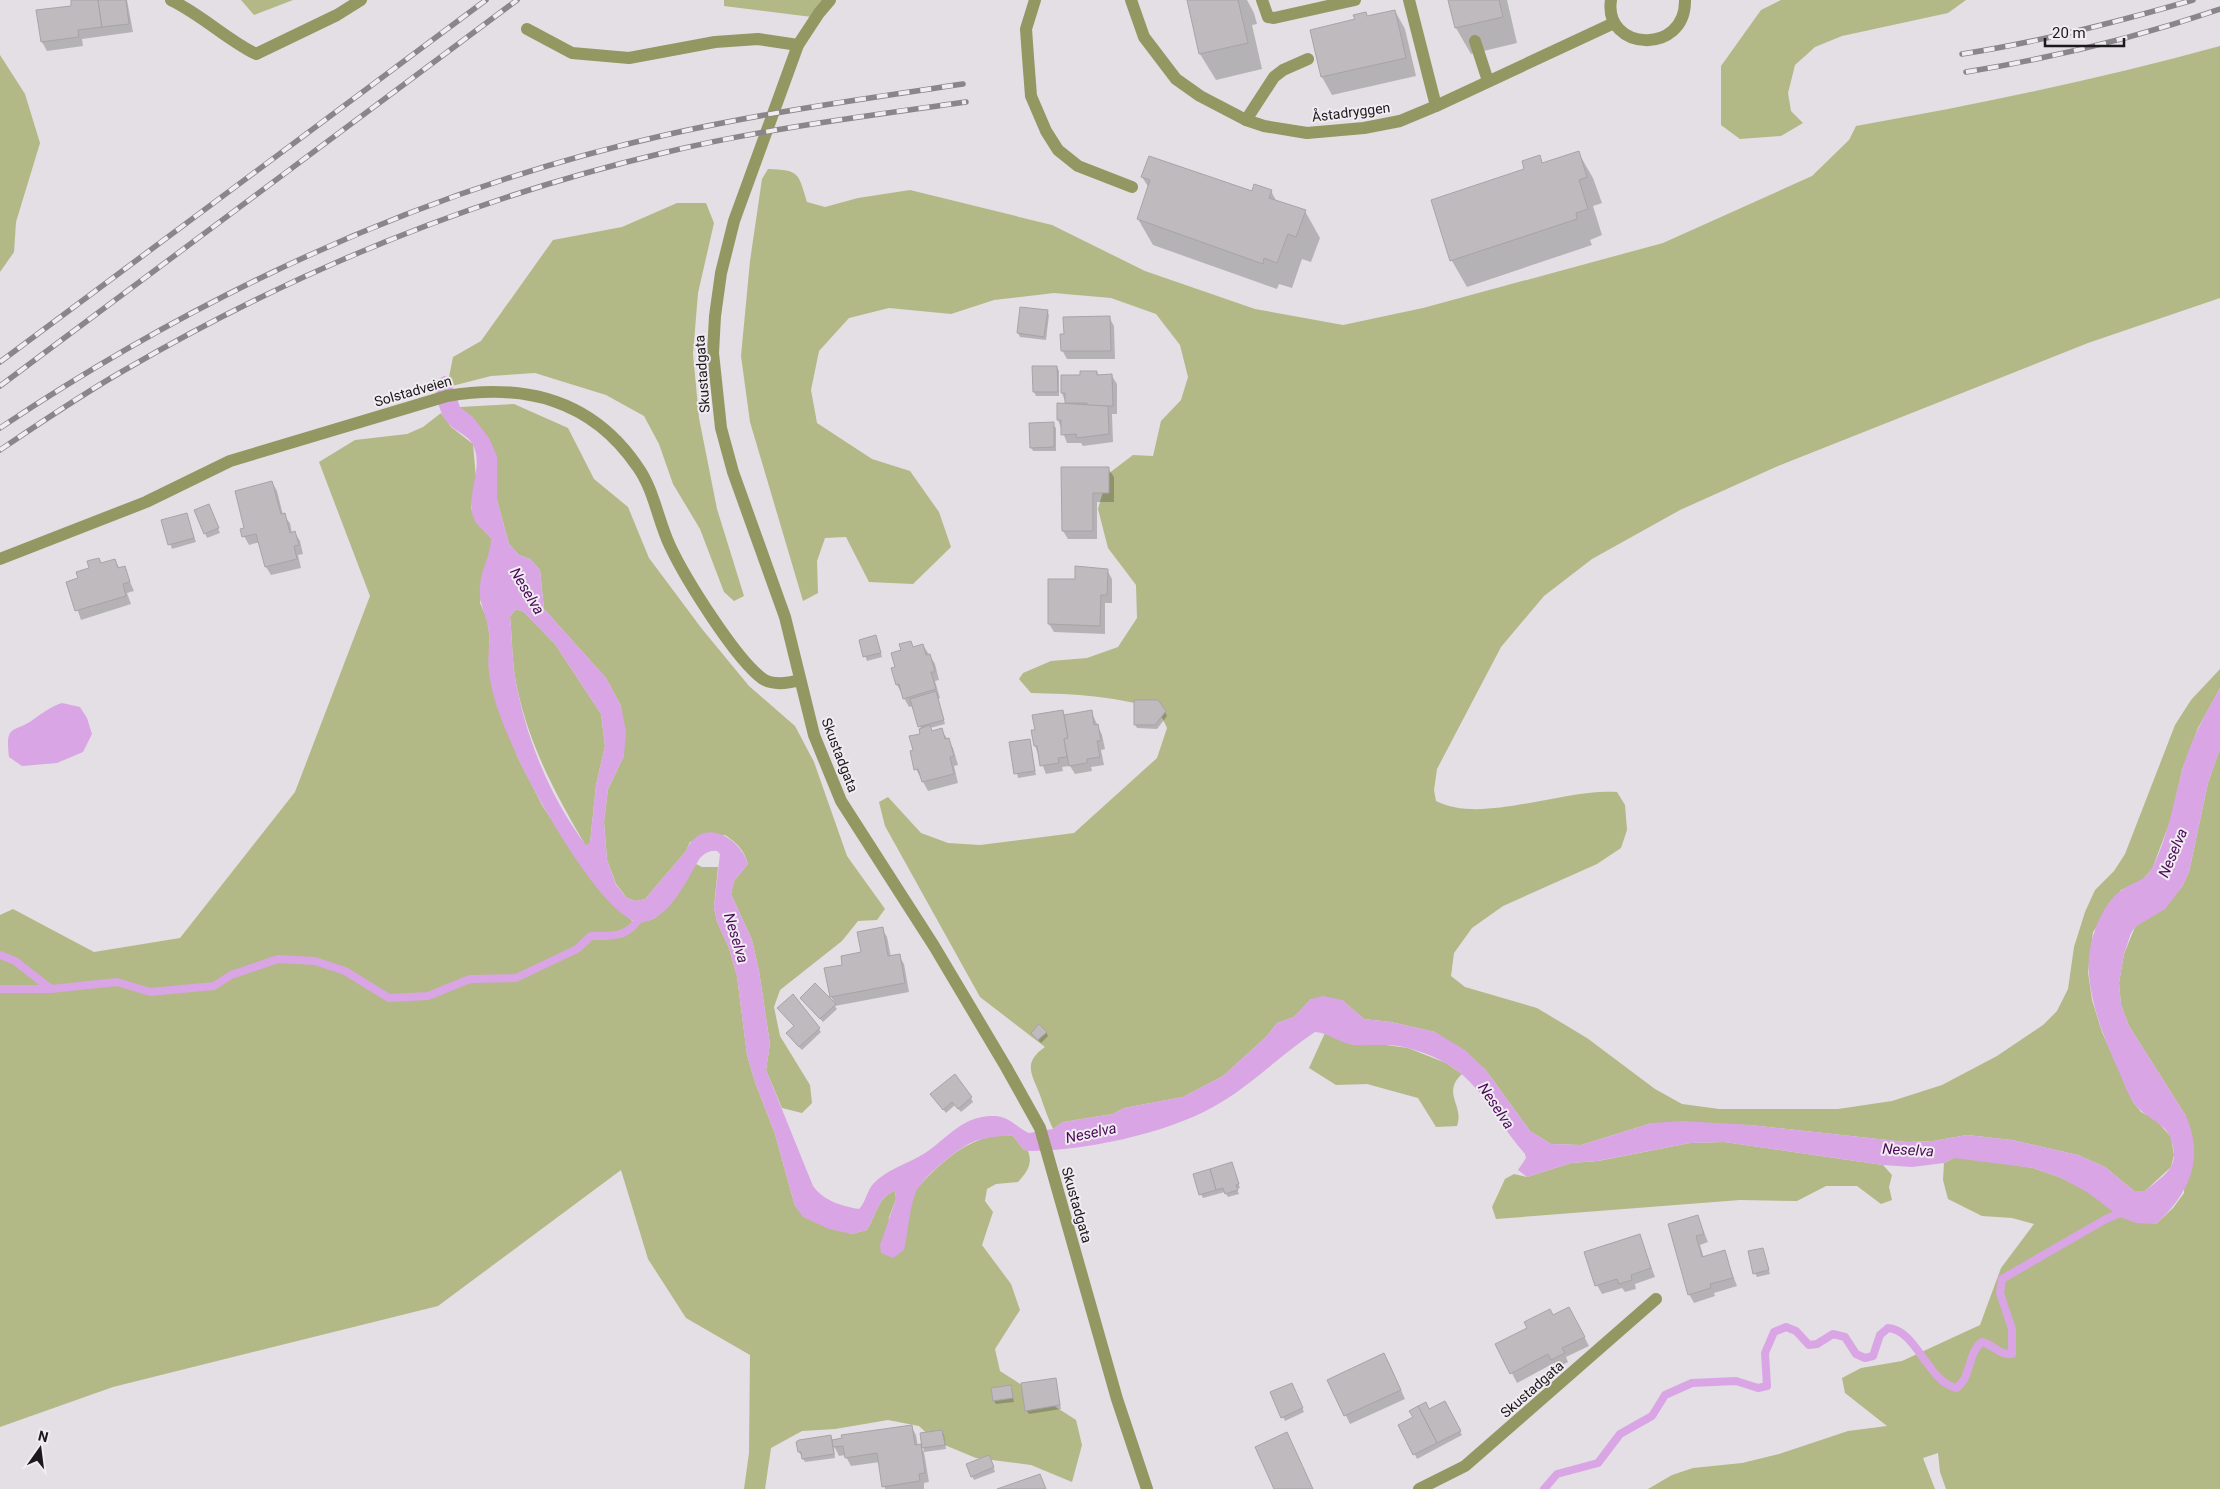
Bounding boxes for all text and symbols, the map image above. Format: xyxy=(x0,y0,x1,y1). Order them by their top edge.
scale bar xyxy=(2045,15,2124,47)
text: 20 m xyxy=(2052,24,2086,42)
street label: Åstadryggen xyxy=(1311,98,1391,125)
street label: Skustadgata xyxy=(691,334,713,414)
street label: Solstadveien xyxy=(372,372,454,410)
water label: Neselva xyxy=(506,564,548,618)
street label: Skustadgata xyxy=(819,716,861,794)
water label: Neselva xyxy=(2155,826,2191,880)
water label: Neselva xyxy=(720,911,752,965)
water label: Neselva xyxy=(1474,1080,1518,1133)
water label: Neselva xyxy=(1064,1119,1118,1147)
water label: Neselva xyxy=(1882,1140,1934,1160)
street label: Skustadgata xyxy=(1059,1165,1095,1245)
street label: Skustadgata xyxy=(1497,1357,1567,1421)
north arrow xyxy=(15,1424,65,1474)
text: N xyxy=(36,1427,50,1445)

